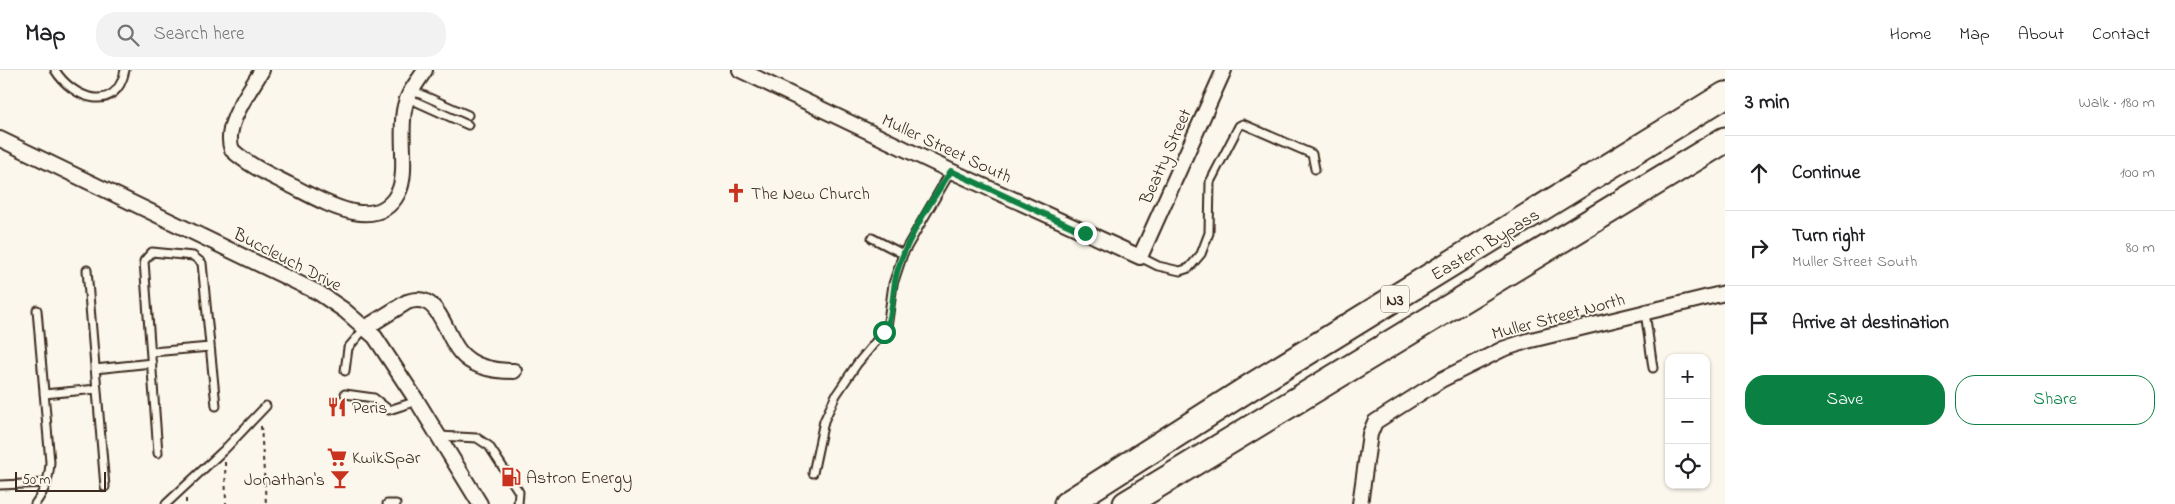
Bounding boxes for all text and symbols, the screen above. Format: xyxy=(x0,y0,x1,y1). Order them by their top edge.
search box xyxy=(96,12,446,57)
text: Map xyxy=(25,17,66,52)
icon: search xyxy=(114,21,142,49)
text: Search here xyxy=(154,21,245,48)
text: Home xyxy=(1890,22,1931,48)
text: Map xyxy=(1959,22,1990,48)
text: About xyxy=(2018,22,2064,48)
text: Contact xyxy=(2092,22,2150,48)
text: 3 min xyxy=(1745,88,1789,118)
text: Walk · 180 m xyxy=(2078,91,2155,115)
street label: Beatty Street xyxy=(1134,105,1199,210)
street label: Muller Street South xyxy=(877,108,1016,191)
icon: ahead xyxy=(1745,159,1773,187)
text: Continue xyxy=(1792,160,1860,187)
text: 100 m xyxy=(2120,161,2155,185)
church icon: The New Church xyxy=(725,182,747,204)
place label: The New Church xyxy=(751,182,870,208)
street label: Eastern Bypass xyxy=(1427,203,1545,288)
street label: Buccleuch Drive xyxy=(228,222,347,300)
route end xyxy=(1074,222,1097,245)
text: Turn right xyxy=(1792,223,1865,250)
icon: right xyxy=(1745,234,1773,262)
text: 80 m xyxy=(2126,236,2155,260)
text: Muller Street South xyxy=(1792,250,1917,274)
road number: N3 xyxy=(1381,285,1409,312)
street label: Muller Street North xyxy=(1489,288,1628,348)
icon: arrive xyxy=(1745,309,1773,337)
text: Arrive at destination xyxy=(1792,310,1949,337)
route start xyxy=(873,321,896,344)
map controls xyxy=(1665,354,1710,489)
button: + xyxy=(1665,354,1710,399)
button: Save xyxy=(1745,375,1945,425)
button: Share xyxy=(1955,375,2155,425)
restaurant icon: Peris xyxy=(326,396,348,418)
place label: Peris xyxy=(352,396,387,422)
button: − xyxy=(1665,399,1710,444)
button: locate xyxy=(1665,444,1710,489)
supermarket icon: KwikSpar xyxy=(326,446,348,468)
place label: KwikSpar xyxy=(352,446,421,472)
fuel station icon: Astron Energy xyxy=(500,466,522,488)
place label: Astron Energy xyxy=(526,466,632,493)
place label: Jonathan's xyxy=(244,468,325,494)
bar icon: Jonathan's xyxy=(329,468,351,490)
scale bar xyxy=(15,469,106,492)
text: 50 m xyxy=(22,470,50,491)

